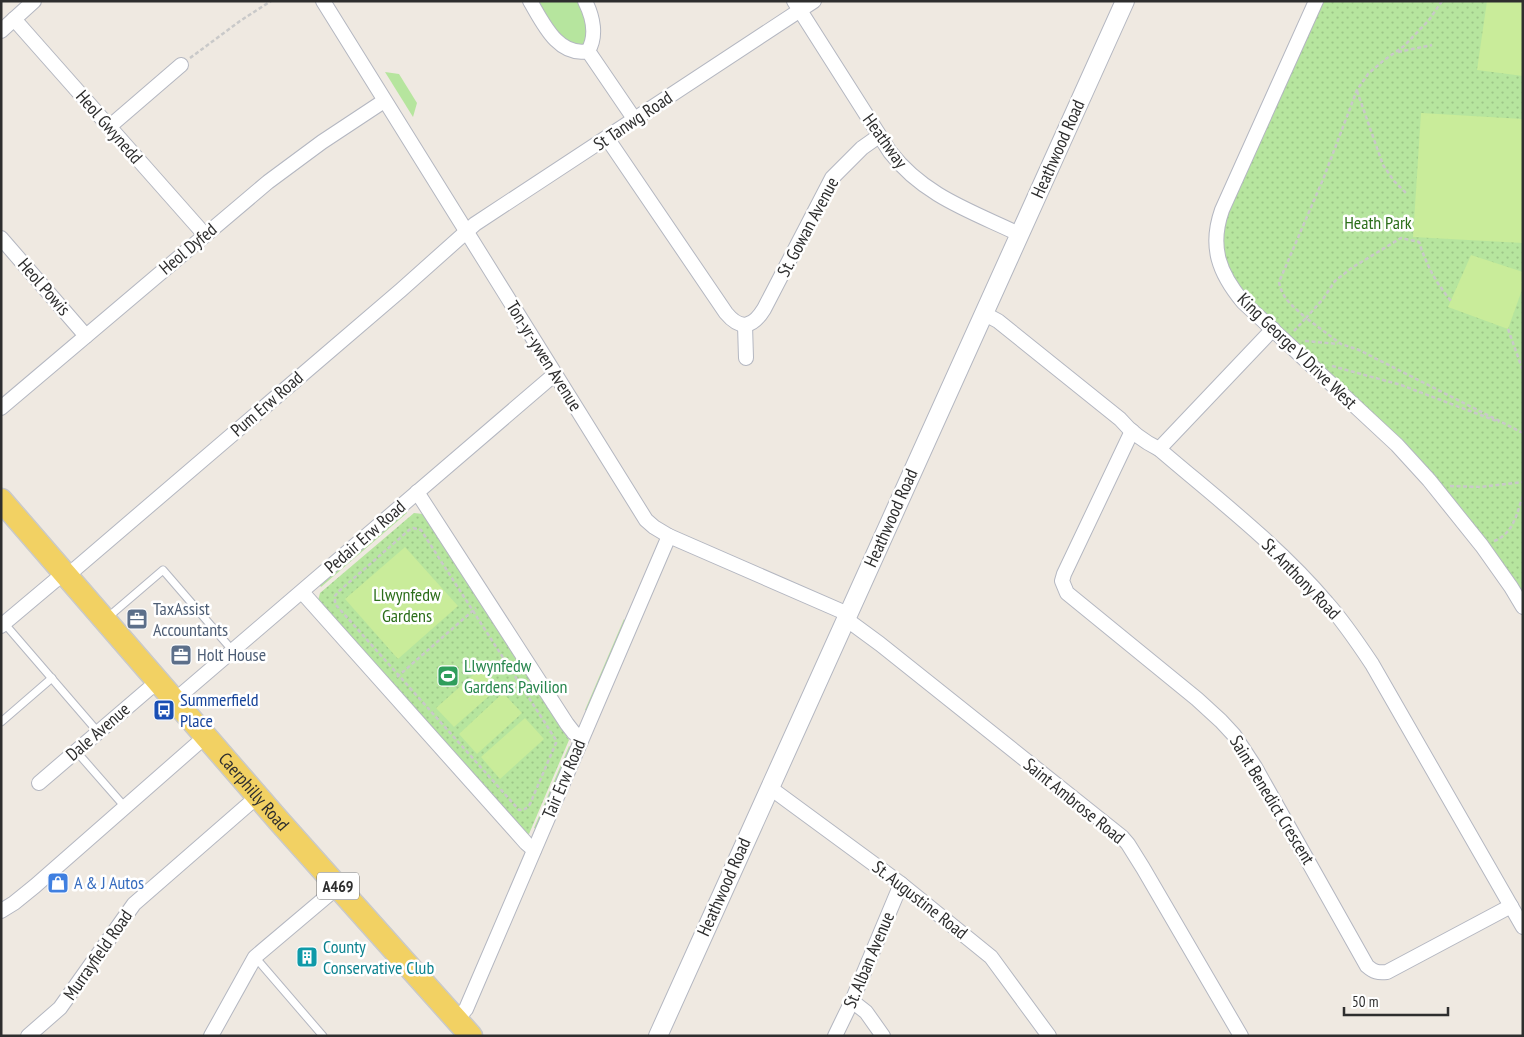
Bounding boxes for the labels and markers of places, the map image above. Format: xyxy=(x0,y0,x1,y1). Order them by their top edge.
place label: TaxAssist Accountants xyxy=(153,597,228,641)
office icon: TaxAssist Accountants xyxy=(125,607,149,631)
office icon: Holt House xyxy=(169,643,193,667)
place label: Holt House xyxy=(197,643,266,666)
place label: Llwynfedw Gardens Pavilion xyxy=(464,654,568,698)
sports icon: Llwynfedw Gardens Pavilion xyxy=(436,664,460,688)
place label: Summerfield Place xyxy=(180,688,259,732)
bus stop icon: Summerfield Place xyxy=(152,698,176,722)
shop icon: A & J Autos xyxy=(46,871,70,895)
place label: A & J Autos xyxy=(74,871,144,894)
place label: County Conservative Club xyxy=(323,935,434,979)
building icon: County Conservative Club xyxy=(295,945,319,969)

